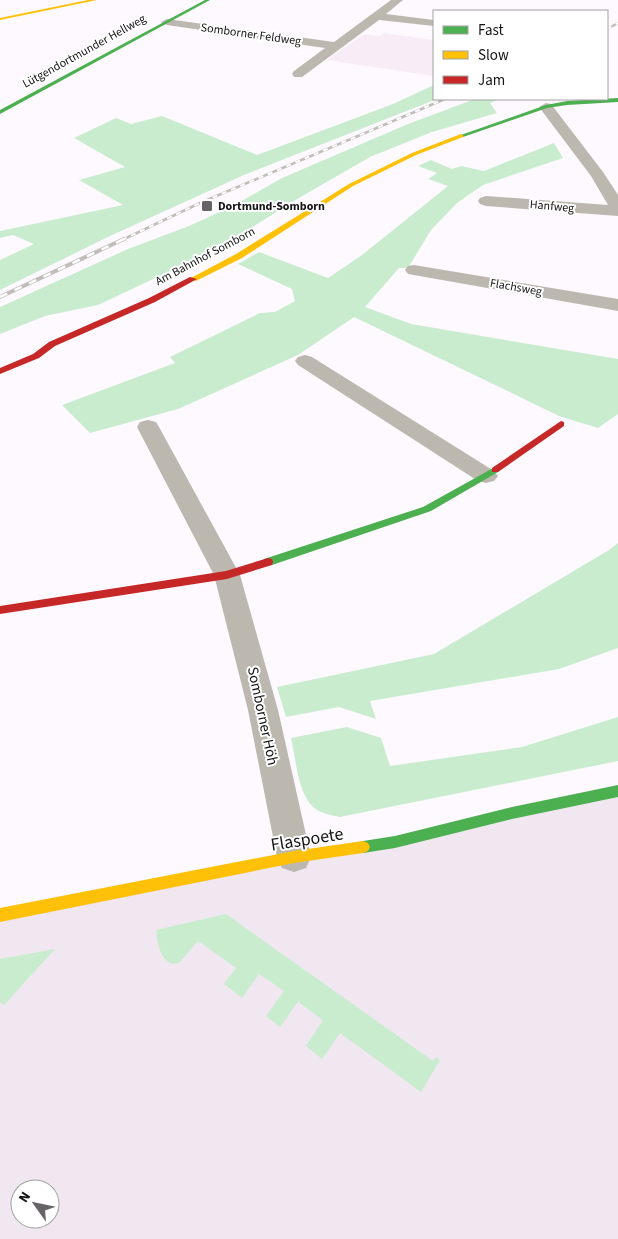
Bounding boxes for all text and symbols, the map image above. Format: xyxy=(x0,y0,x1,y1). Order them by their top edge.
street label: Lütgendortmunder Hellweg xyxy=(20,10,149,92)
legend xyxy=(433,10,608,100)
street label: Somborner Feldweg xyxy=(200,19,302,50)
text: Fast xyxy=(478,20,504,41)
text: Slow xyxy=(478,45,509,66)
text: Jam xyxy=(478,70,505,91)
street label: Hanfweg xyxy=(529,196,575,217)
place label: Dortmund-Somborn xyxy=(218,198,325,215)
marker: Dortmund-Somborn xyxy=(200,199,214,213)
street label: Am Bahnhof Somborn xyxy=(152,223,258,290)
street label: Flachsweg xyxy=(489,275,543,300)
street label: Somborner Höh xyxy=(242,665,283,767)
street label: Flaspoete xyxy=(269,821,345,858)
north arrow xyxy=(10,1179,60,1229)
text: N xyxy=(14,1188,36,1207)

